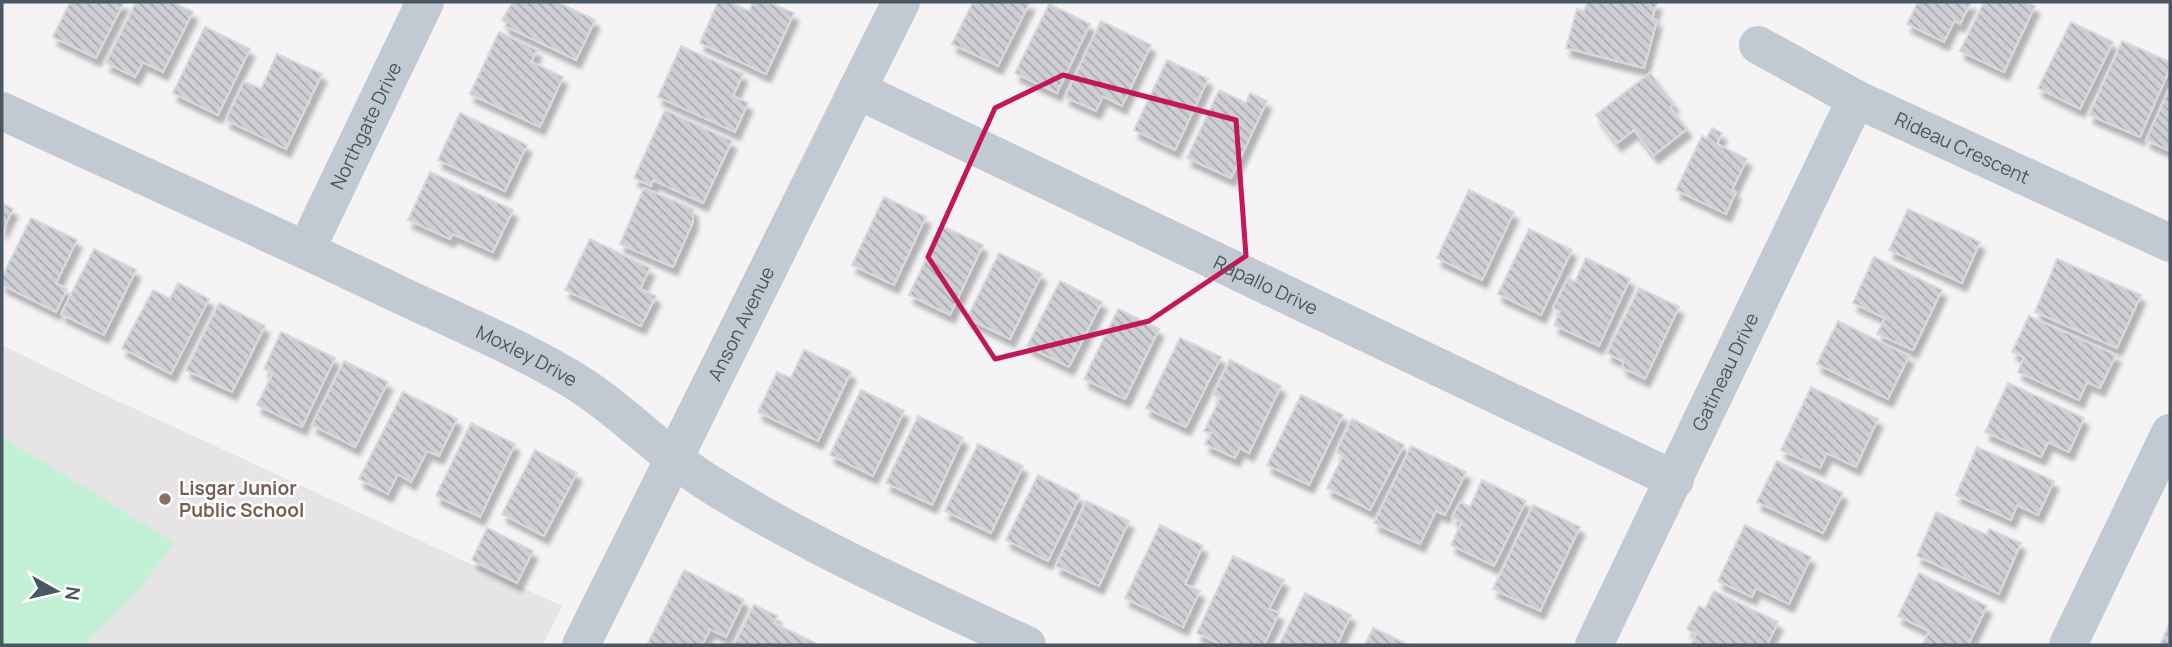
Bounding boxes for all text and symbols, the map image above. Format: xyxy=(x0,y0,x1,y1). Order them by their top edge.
street label: Northgate Drive xyxy=(324,58,407,194)
street label: Rideau Crescent xyxy=(1891,106,2034,190)
street label: Rapallo Drive xyxy=(1209,249,1322,321)
street label: Anson Avenue xyxy=(702,262,780,385)
street label: Gatineau Drive xyxy=(1686,308,1765,435)
street label: Moxley Drive xyxy=(472,319,582,393)
place label: Lisgar Junior Public School xyxy=(179,475,304,523)
marker: Lisgar Junior Public School xyxy=(157,491,173,507)
north arrow xyxy=(21,556,91,626)
text: N xyxy=(59,585,87,602)

